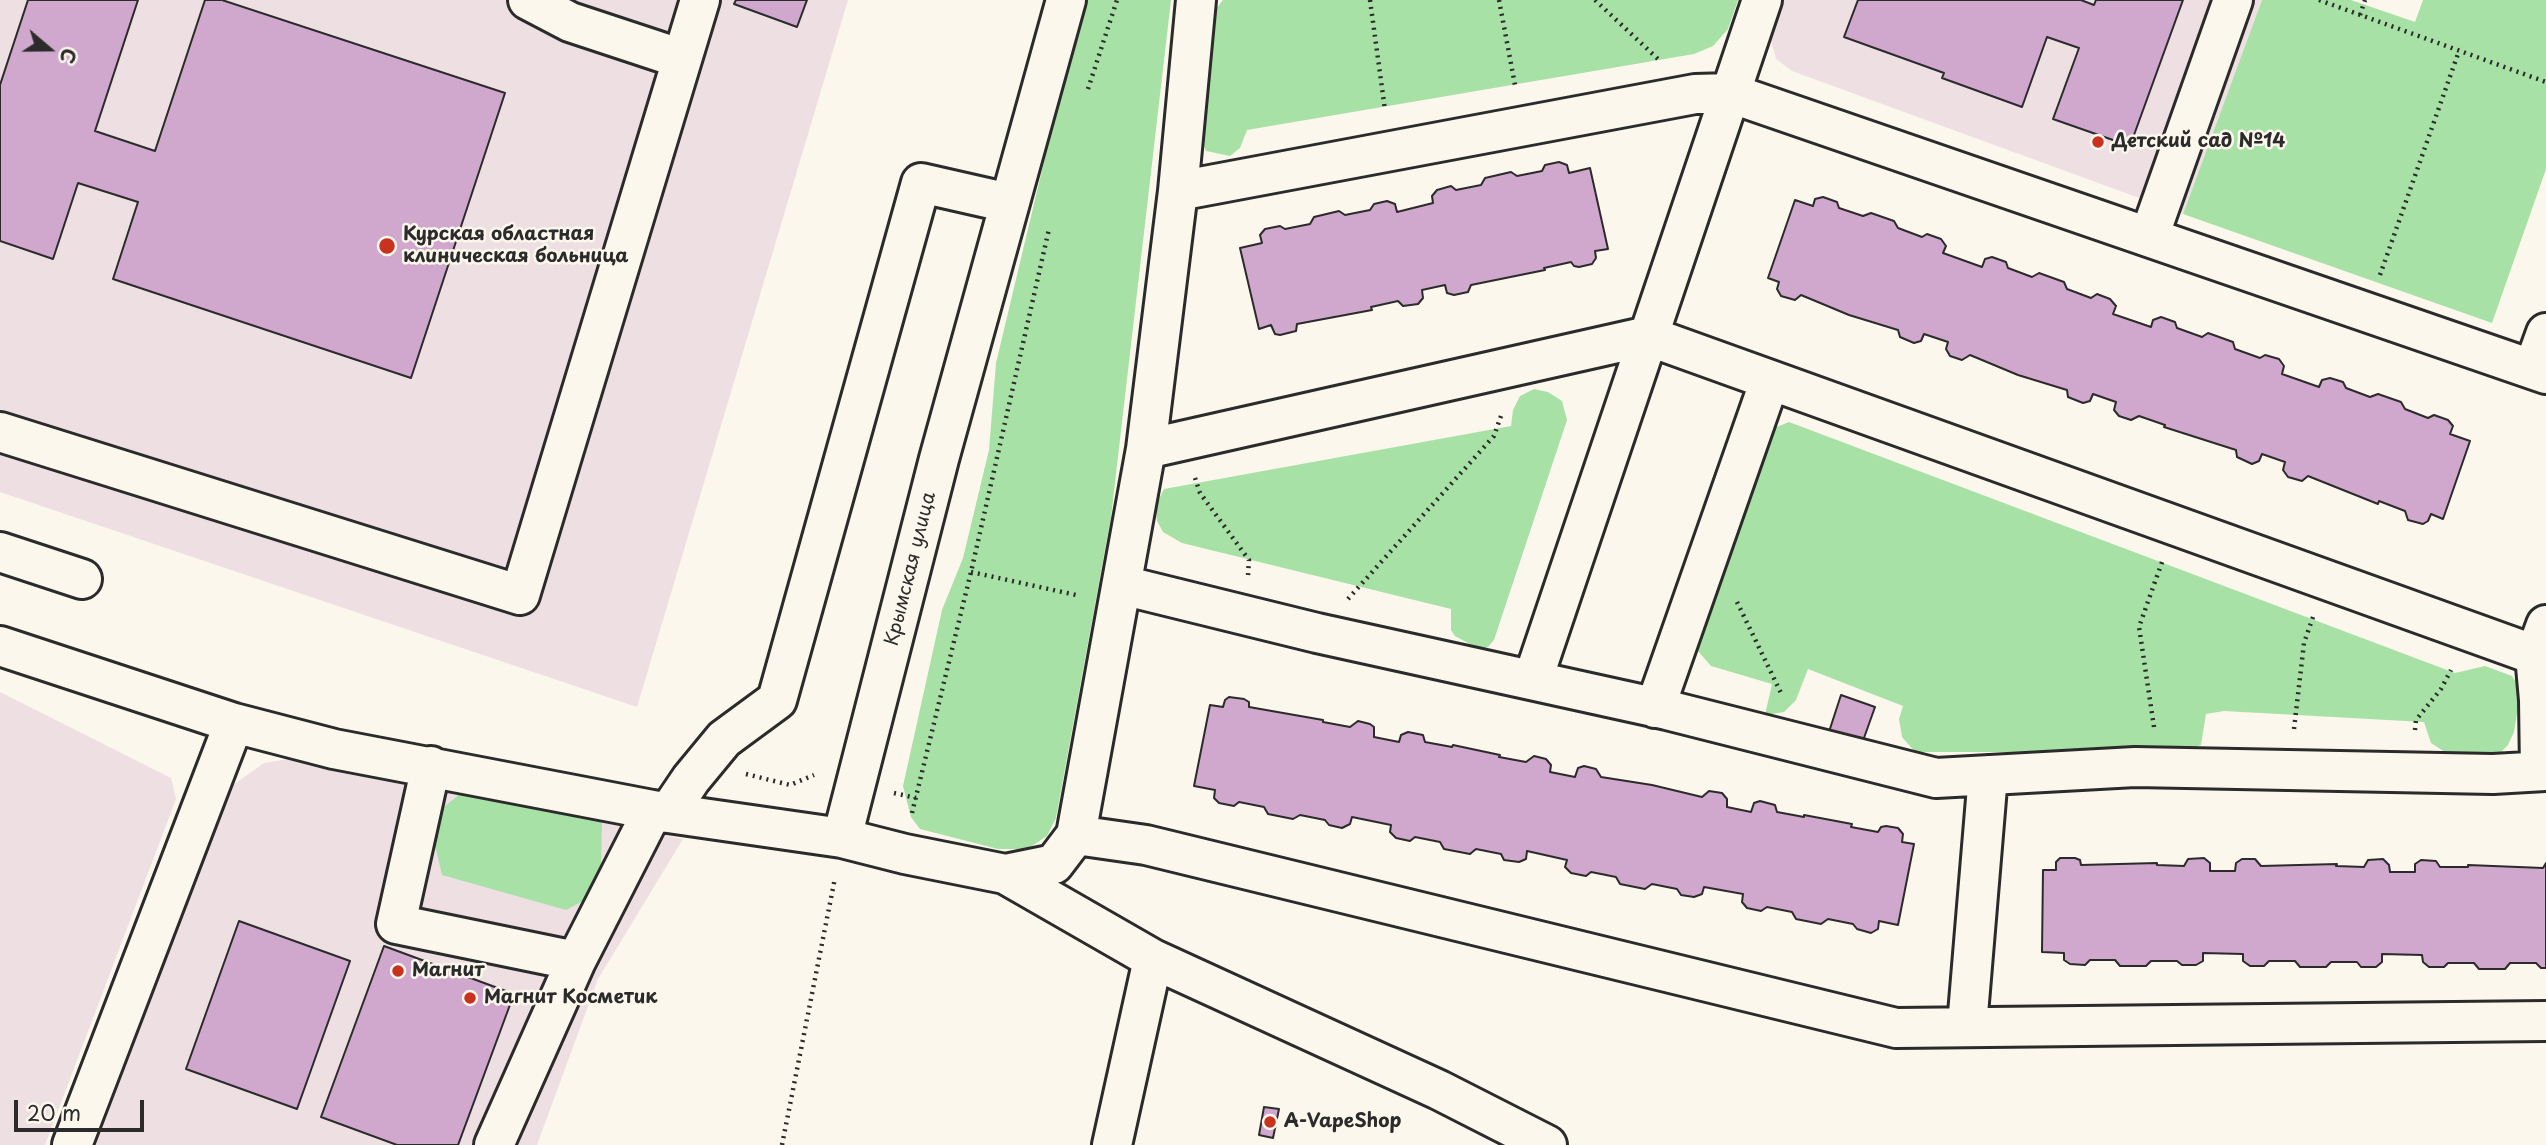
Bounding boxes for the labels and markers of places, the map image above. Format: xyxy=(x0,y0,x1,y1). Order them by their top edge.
place label: Детский сад №14 xyxy=(2112,131,2285,153)
marker: Детский сад №14 xyxy=(2090,134,2106,150)
place label: Курская областная клиническая больница xyxy=(403,224,629,268)
marker: Курская областная клиническая больница xyxy=(377,236,397,256)
place label: Магнит xyxy=(412,960,484,982)
marker: Магнит xyxy=(390,963,406,979)
place label: Магнит Косметик xyxy=(484,987,657,1009)
marker: Магнит Косметик xyxy=(462,990,478,1006)
place label: A-VapeShop xyxy=(1284,1111,1401,1133)
marker: A-VapeShop xyxy=(1262,1114,1278,1130)

